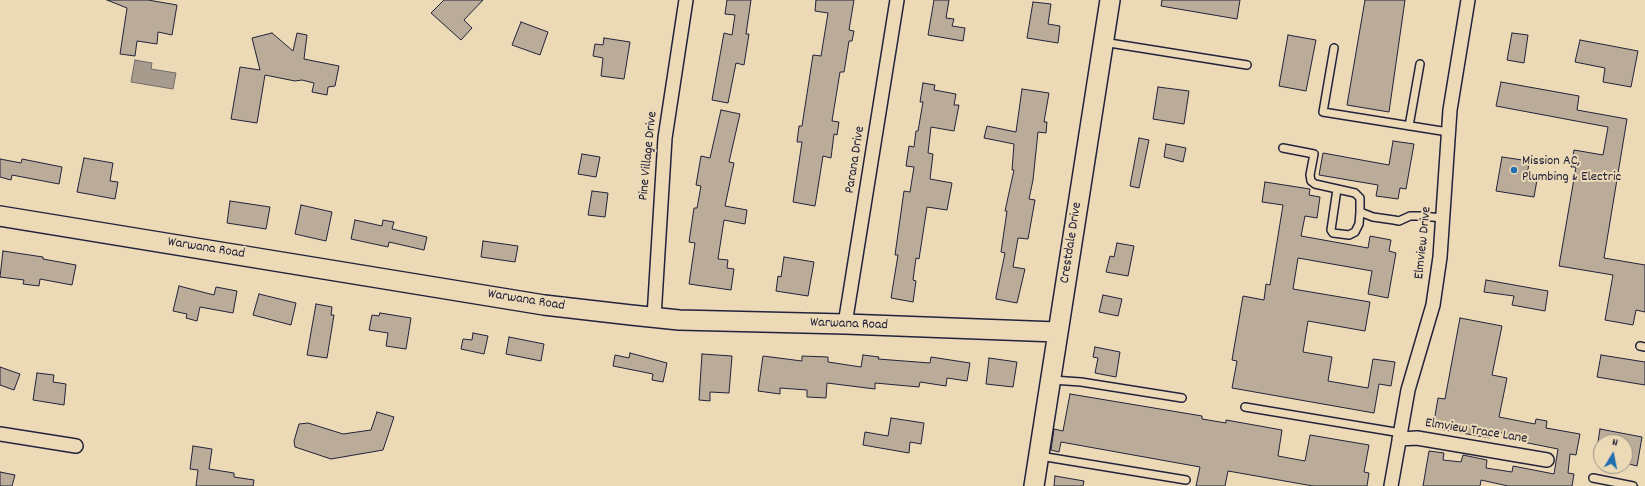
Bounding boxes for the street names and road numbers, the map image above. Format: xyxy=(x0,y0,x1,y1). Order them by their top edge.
street label: Pine Village Drive xyxy=(636,110,662,202)
street label: Parana Drive xyxy=(842,125,870,195)
street label: Crestdale Drive xyxy=(1057,201,1087,285)
street label: Elmview Drive xyxy=(1412,206,1436,280)
street label: Warwana Road xyxy=(166,235,246,263)
street label: Warwana Road xyxy=(486,287,566,315)
street label: Warwana Road xyxy=(810,315,888,335)
street label: Elmview Trace Lane xyxy=(1424,416,1528,448)

